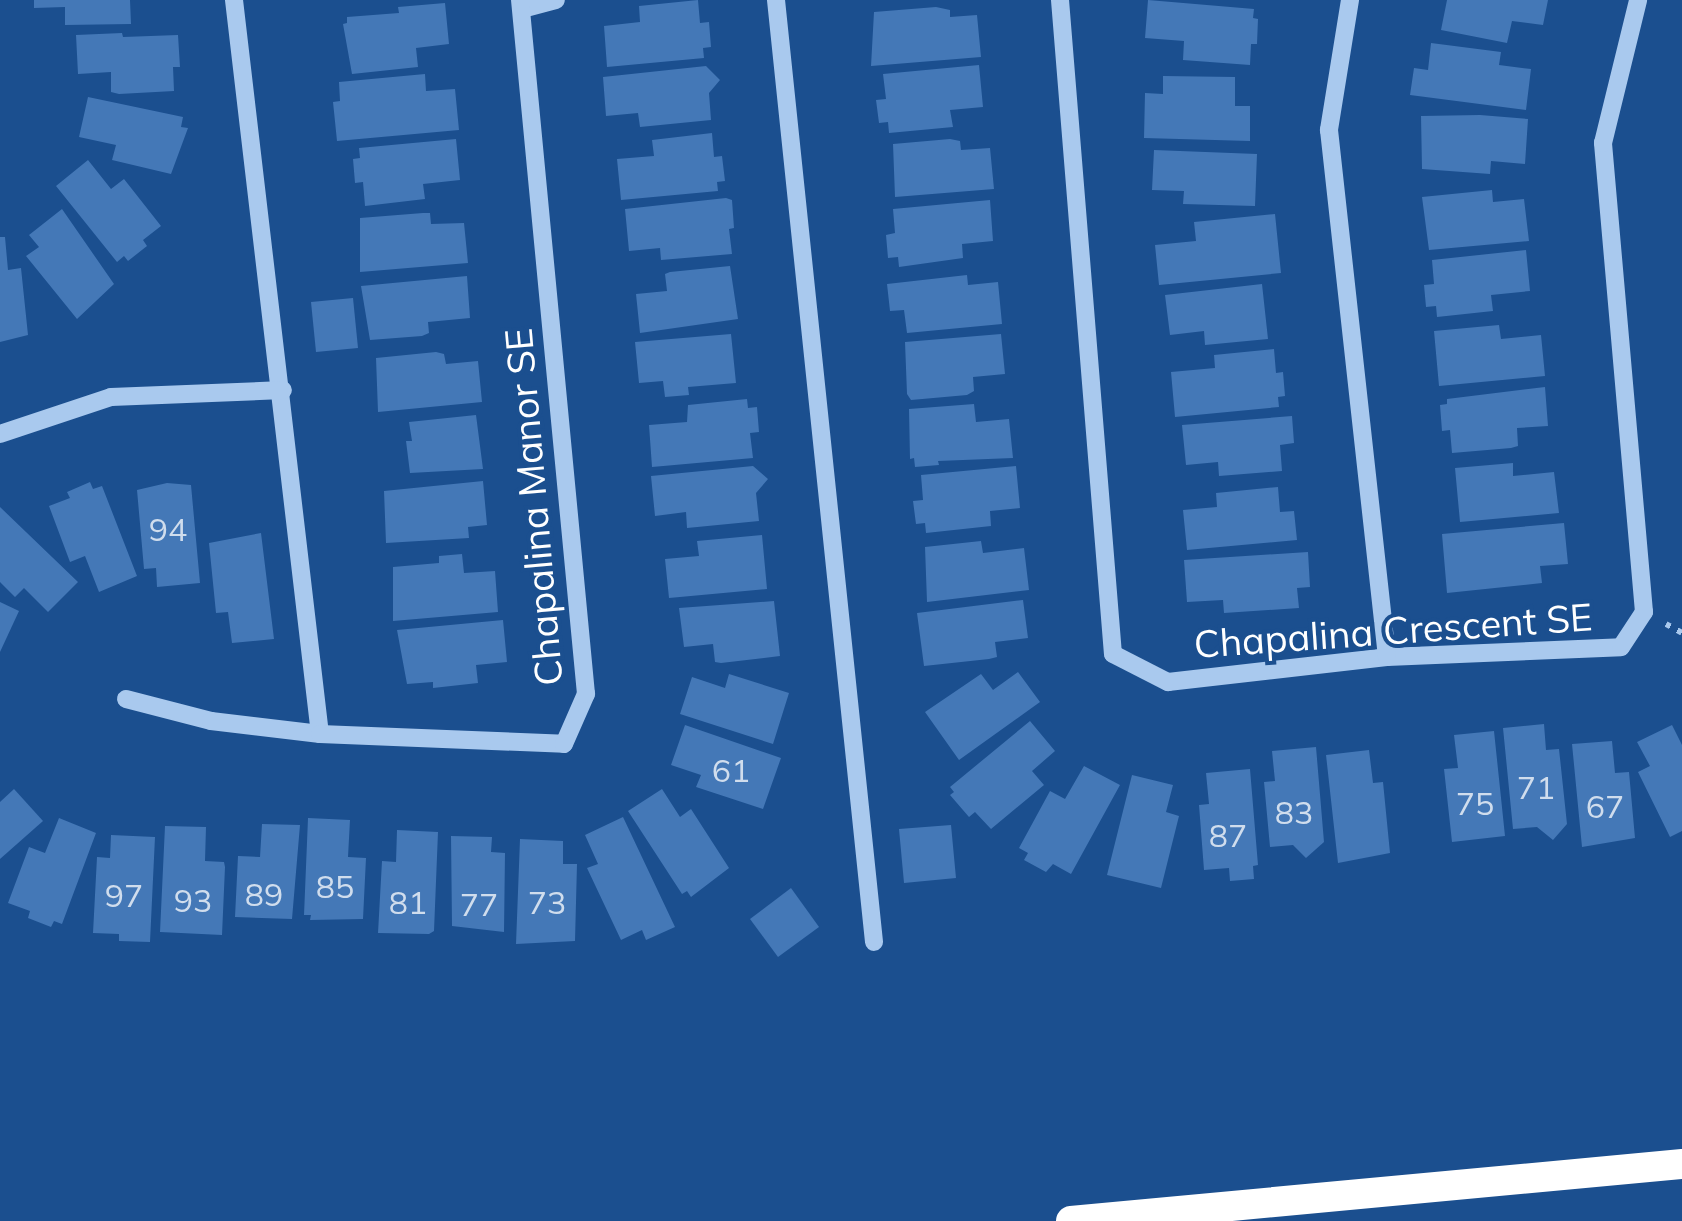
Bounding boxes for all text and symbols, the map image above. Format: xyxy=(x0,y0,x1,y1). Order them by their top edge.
street label: Chapalina Manor SE xyxy=(496,326,572,688)
house number: 94 xyxy=(149,510,187,548)
street label: Chapalina Crescent SE xyxy=(1192,594,1594,668)
house number: 61 xyxy=(712,751,750,789)
house number: 71 xyxy=(1517,768,1555,806)
house number: 75 xyxy=(1456,784,1494,822)
house number: 67 xyxy=(1586,787,1624,825)
house number: 83 xyxy=(1275,793,1313,831)
house number: 87 xyxy=(1209,816,1247,854)
house number: 85 xyxy=(316,867,354,905)
house number: 89 xyxy=(245,875,283,913)
house number: 97 xyxy=(105,876,143,914)
house number: 93 xyxy=(174,881,212,919)
house number: 81 xyxy=(389,883,427,921)
house number: 73 xyxy=(528,883,566,921)
house number: 77 xyxy=(460,885,498,923)

